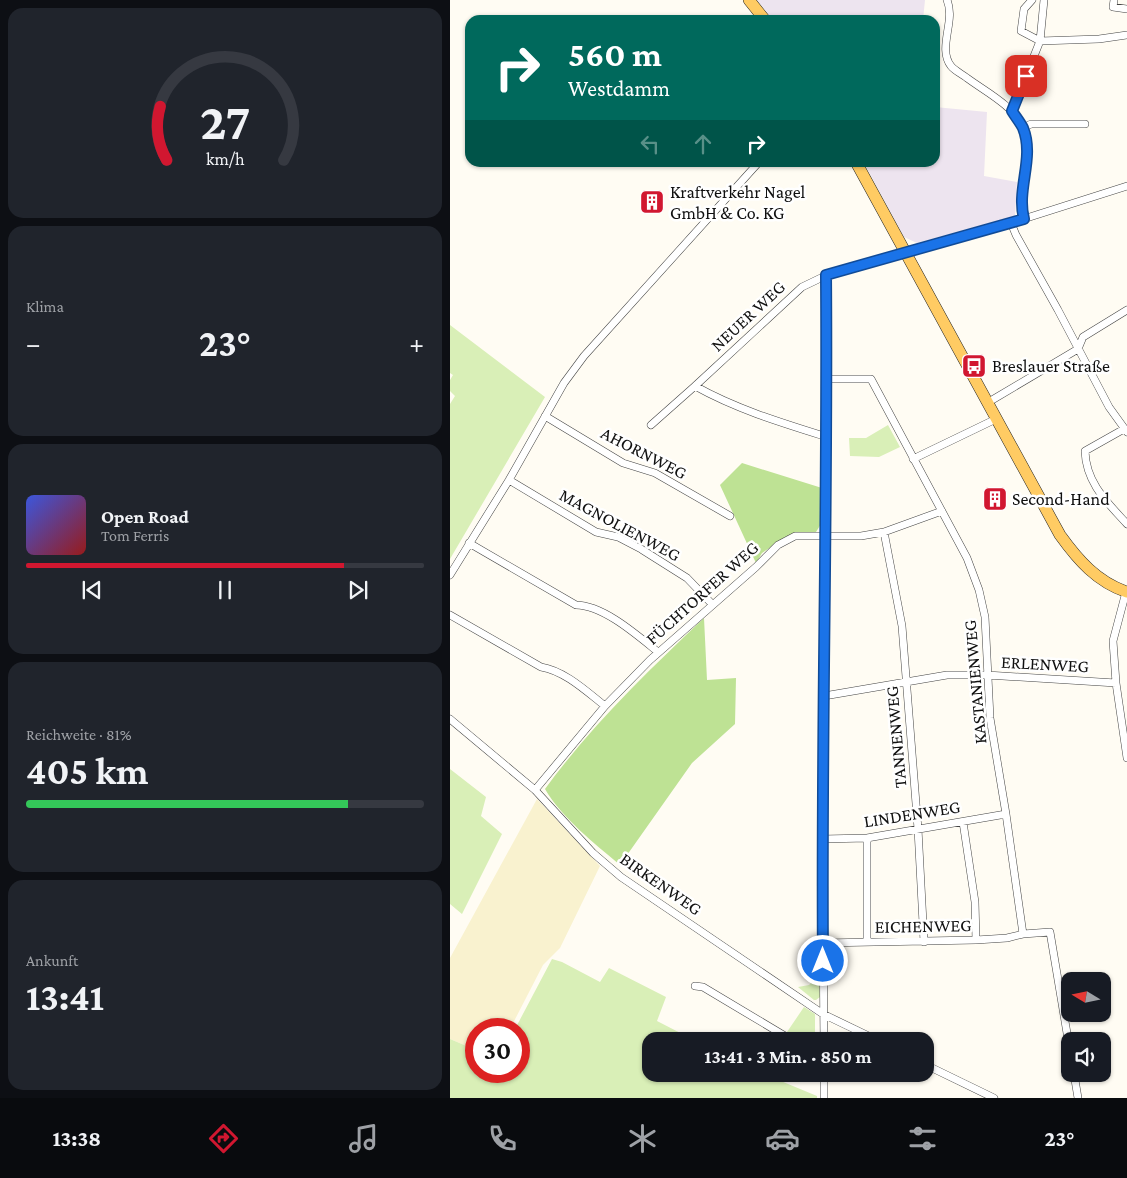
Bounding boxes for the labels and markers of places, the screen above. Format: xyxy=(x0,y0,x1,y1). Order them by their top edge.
pin xyxy=(1005,55,1047,97)
place label: Kraftverkehr Nagel GmbH & Co. KG xyxy=(670,182,806,223)
building icon: Kraftverkehr Nagel GmbH & Co. KG xyxy=(639,189,665,215)
bus stop icon: Breslauer Straße xyxy=(961,353,987,379)
place label: Breslauer Straße xyxy=(992,356,1110,376)
building icon: Second-Hand xyxy=(982,486,1008,512)
place label: Second-Hand xyxy=(1012,489,1110,509)

